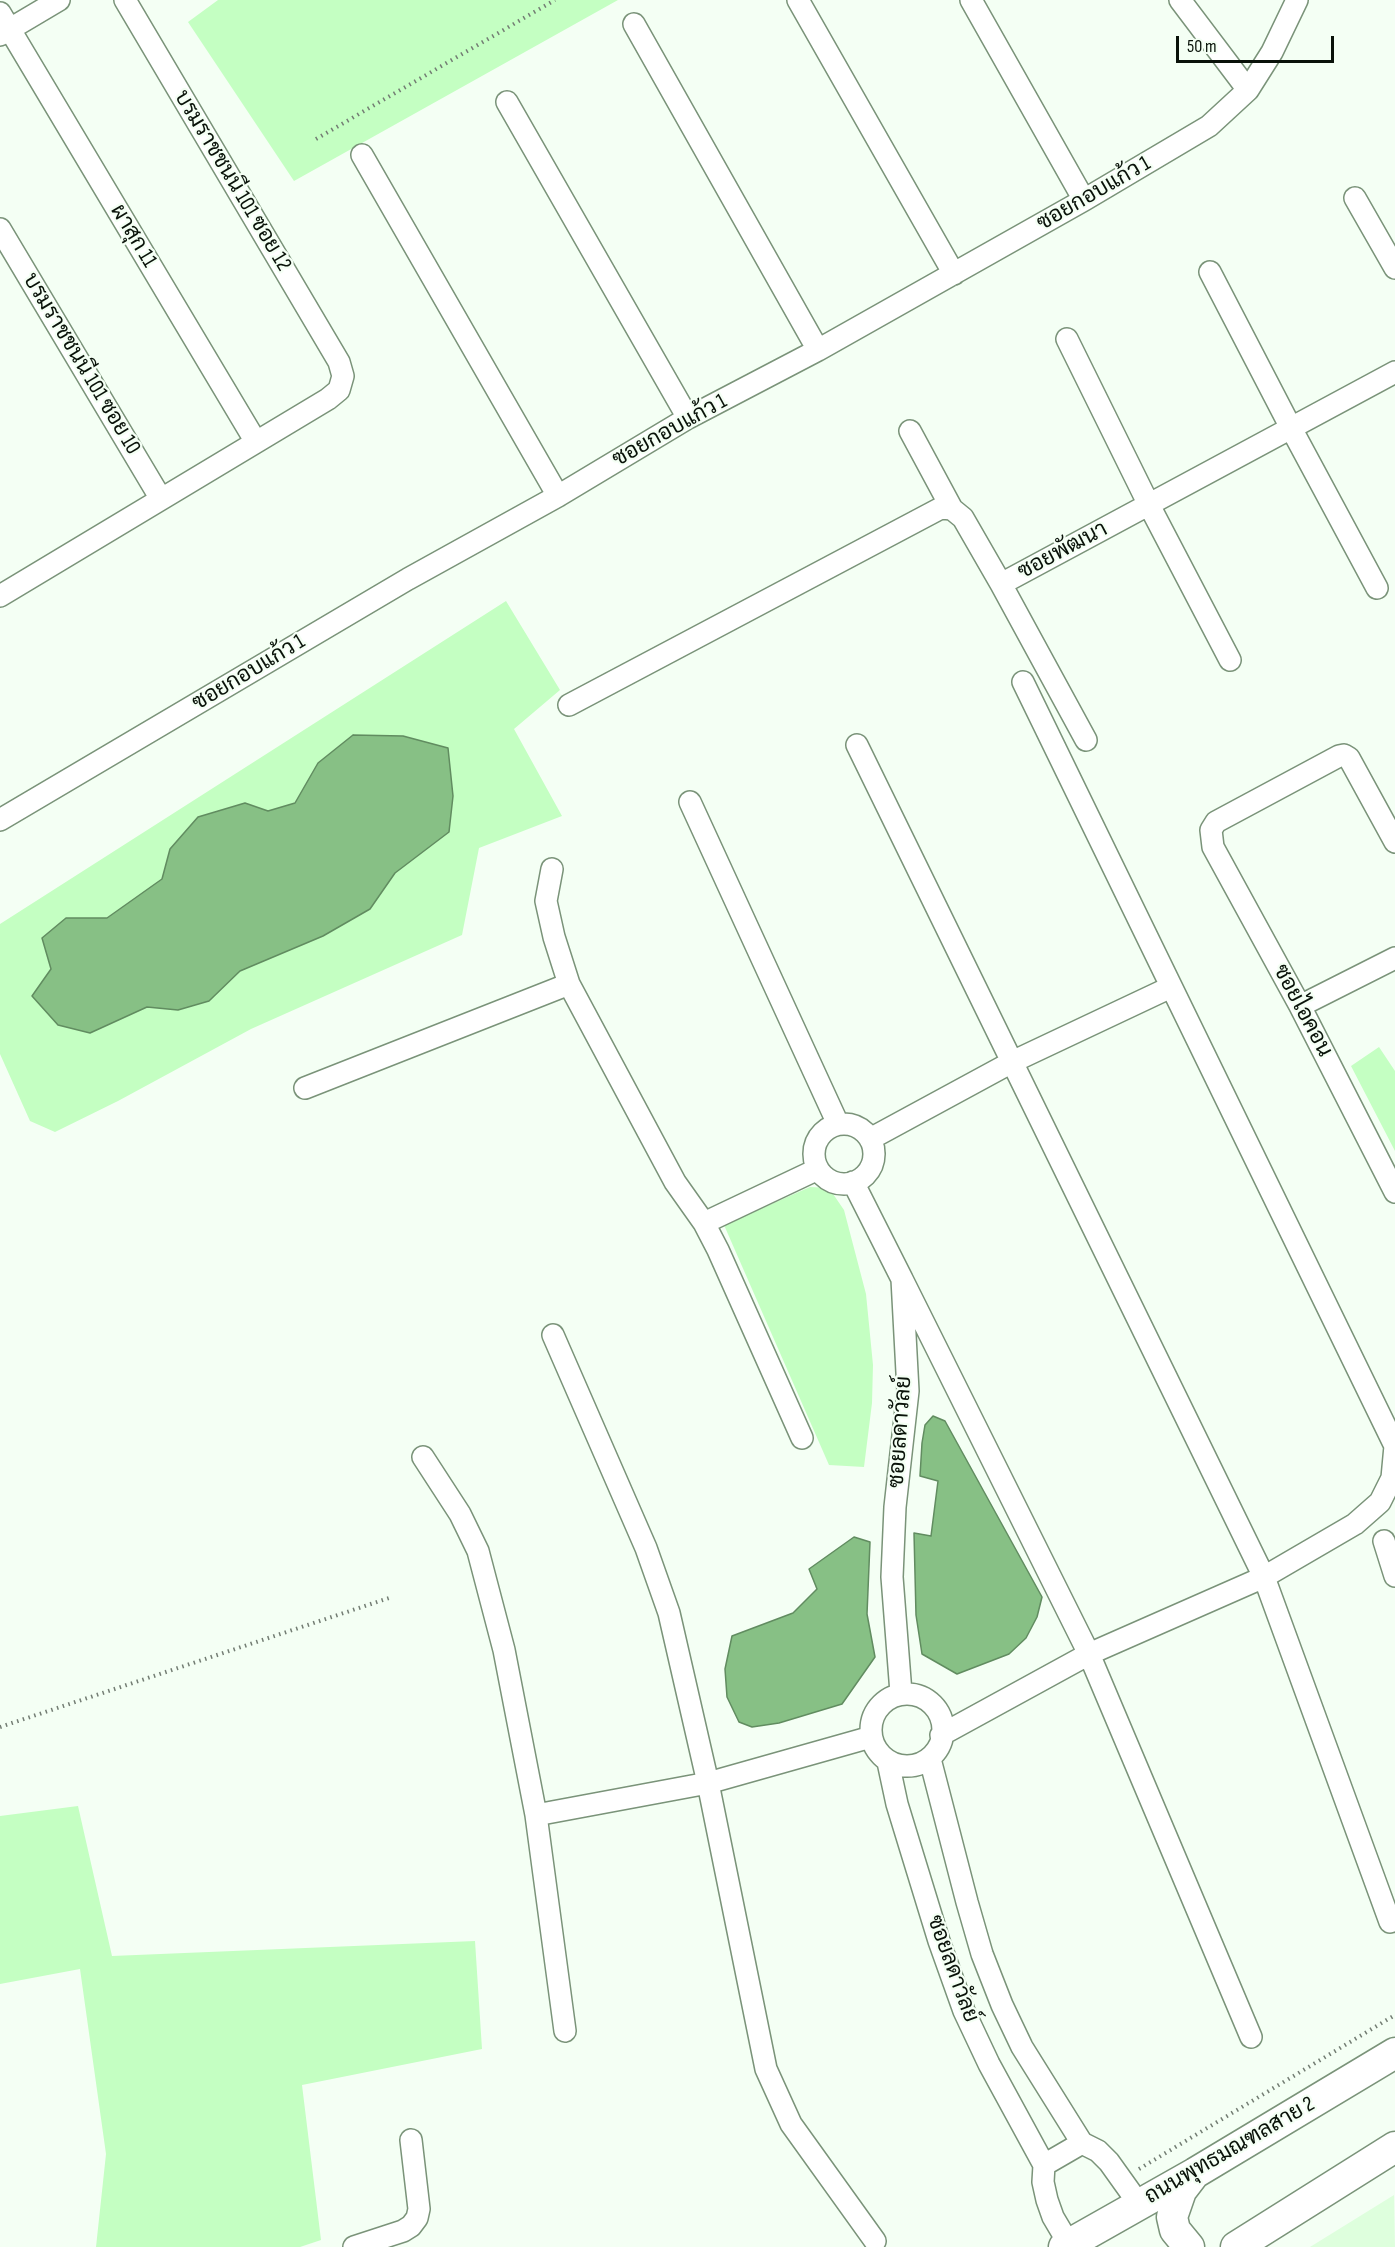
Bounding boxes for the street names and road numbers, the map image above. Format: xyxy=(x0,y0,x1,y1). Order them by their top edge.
street label: บรมราชชนนี 101 ซอย 12 xyxy=(168,86,296,276)
street label: ซอยกอบแก้ว 1 xyxy=(1033,151,1155,237)
street label: ผาสุก 11 xyxy=(104,200,162,272)
street label: บรมราชชนนี 101 ซอย 10 xyxy=(16,269,146,459)
street label: ซอยกอบแก้ว 1 xyxy=(608,389,732,473)
street label: ซอยพัฒนา xyxy=(1014,516,1112,586)
street label: ซอยกอบแก้ว 1 xyxy=(188,629,310,717)
street label: ซอยไอคอน xyxy=(1267,960,1337,1062)
street label: ซอยลดาวัลย์ xyxy=(884,1375,918,1489)
street label: ซอยลดาวัลย์ xyxy=(920,1912,984,2026)
street label: ถนนพุทธมณฑลสาย 2 xyxy=(1140,2092,1320,2210)

